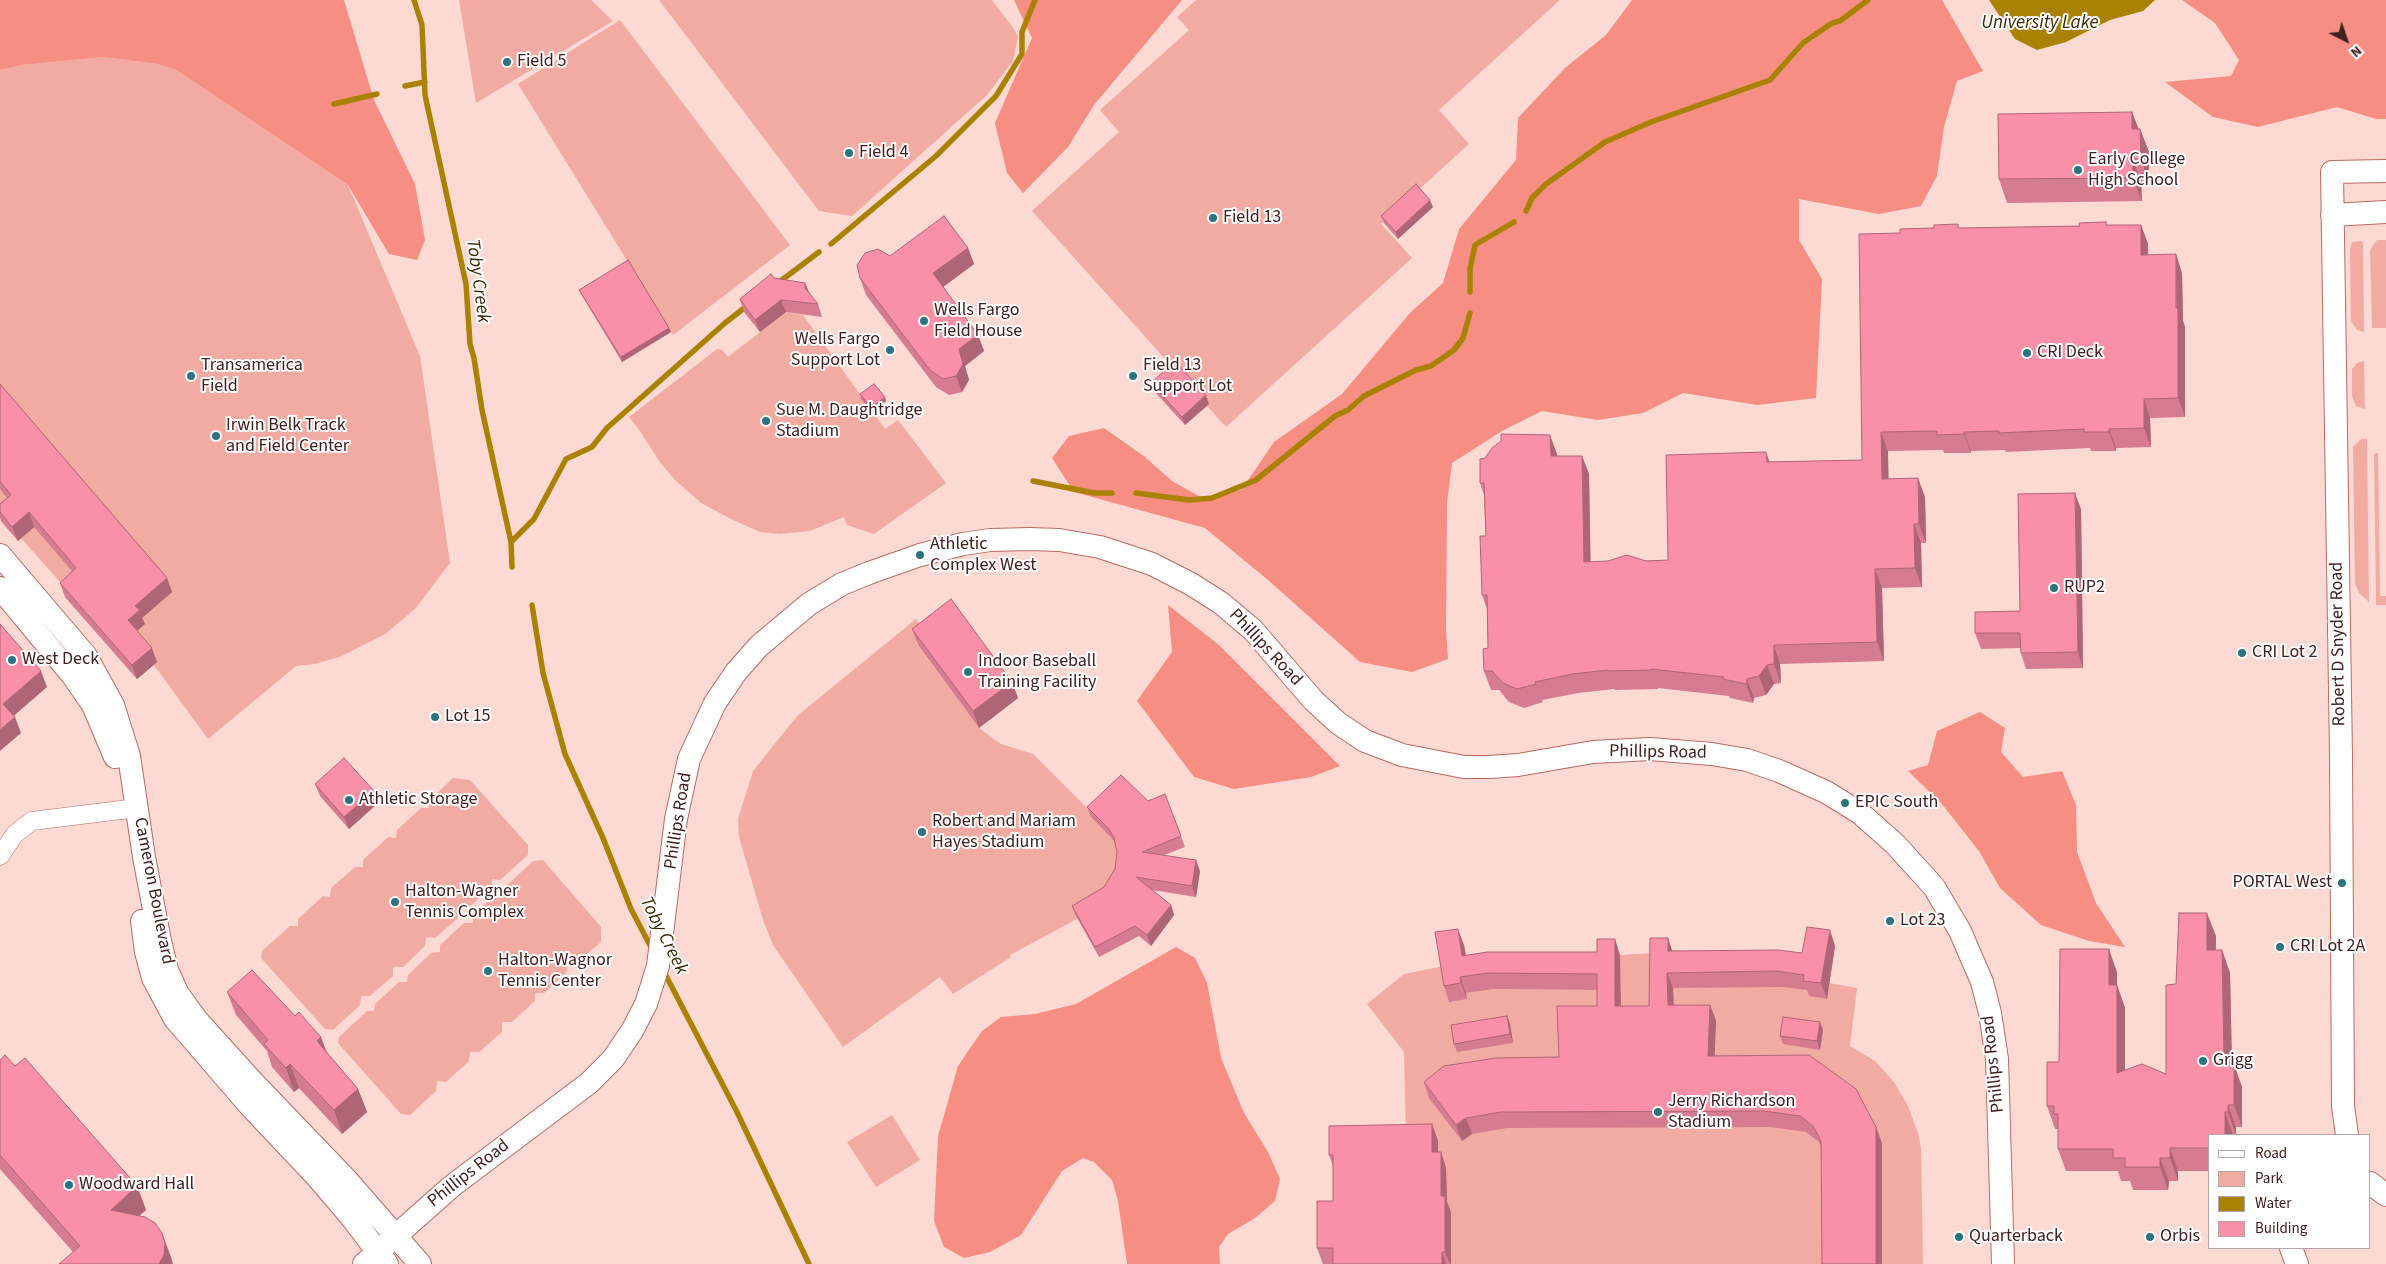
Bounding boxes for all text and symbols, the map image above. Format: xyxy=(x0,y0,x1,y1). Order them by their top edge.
water label: University Lake xyxy=(1981,13,2099,35)
north arrow xyxy=(2321,15,2371,65)
text: N xyxy=(2346,41,2366,62)
place label: Field 5 xyxy=(517,51,566,73)
marker: Field 5 xyxy=(501,56,513,68)
place label: Field 4 xyxy=(859,142,908,164)
marker: Field 4 xyxy=(843,147,855,159)
place label: Early College High School xyxy=(2088,149,2185,192)
marker: Early College High School xyxy=(2072,164,2084,176)
place label: Field 13 xyxy=(1223,207,1281,229)
marker: Field 13 xyxy=(1207,212,1219,224)
water label: Toby Creek xyxy=(460,238,494,324)
place label: Wells Fargo Field House xyxy=(934,300,1022,342)
marker: Wells Fargo Field House xyxy=(918,315,930,327)
place label: Wells Fargo Support Lot xyxy=(791,329,880,372)
place label: CRI Deck xyxy=(2037,342,2103,364)
marker: Wells Fargo Support Lot xyxy=(884,344,896,356)
marker: CRI Deck xyxy=(2021,347,2033,359)
place label: Transamerica Field xyxy=(201,355,303,398)
place label: Field 13 Support Lot xyxy=(1143,355,1232,398)
marker: Transamerica Field xyxy=(185,370,197,382)
marker: Field 13 Support Lot xyxy=(1127,370,1139,382)
place label: Sue M. Daughtridge Stadium xyxy=(776,400,922,442)
place label: Irwin Belk Track and Field Center xyxy=(226,415,349,458)
marker: Sue M. Daughtridge Stadium xyxy=(760,415,772,427)
marker: Irwin Belk Track and Field Center xyxy=(210,430,222,442)
place label: Athletic Complex West xyxy=(930,534,1036,576)
marker: Athletic Complex West xyxy=(914,549,926,561)
street label: Robert D Snyder Road xyxy=(2327,562,2351,726)
place label: RUP2 xyxy=(2064,577,2105,599)
marker: RUP2 xyxy=(2048,582,2060,594)
street label: Phillips Road xyxy=(1224,605,1306,691)
place label: CRI Lot 2 xyxy=(2252,642,2317,664)
marker: CRI Lot 2 xyxy=(2236,647,2248,659)
place label: West Deck xyxy=(22,649,99,671)
place label: Indoor Baseball Training Facility xyxy=(978,651,1096,694)
marker: West Deck xyxy=(6,654,18,666)
marker: Indoor Baseball Training Facility xyxy=(962,666,974,678)
place label: Lot 15 xyxy=(445,706,491,728)
marker: Lot 15 xyxy=(429,711,441,723)
street label: Phillips Road xyxy=(1609,741,1707,765)
street label: Phillips Road xyxy=(661,771,697,871)
place label: Athletic Storage xyxy=(359,789,477,811)
place label: EPIC South xyxy=(1855,792,1938,814)
marker: Athletic Storage xyxy=(343,794,355,806)
marker: EPIC South xyxy=(1839,797,1851,809)
place label: Robert and Mariam Hayes Stadium xyxy=(932,811,1076,854)
street label: Cameron Boulevard xyxy=(128,816,178,966)
marker: Robert and Mariam Hayes Stadium xyxy=(916,826,928,838)
place label: PORTAL West xyxy=(2232,872,2332,894)
marker: PORTAL West xyxy=(2336,877,2348,889)
place label: Halton-Wagner Tennis Complex xyxy=(405,881,524,924)
water label: Toby Creek xyxy=(634,893,692,979)
marker: Halton-Wagner Tennis Complex xyxy=(389,896,401,908)
place label: Lot 23 xyxy=(1900,910,1946,932)
marker: Lot 23 xyxy=(1884,915,1896,927)
place label: CRI Lot 2A xyxy=(2290,936,2365,958)
marker: CRI Lot 2A xyxy=(2274,941,2286,953)
place label: Halton-Wagnor Tennis Center xyxy=(498,950,612,992)
marker: Halton-Wagnor Tennis Center xyxy=(482,965,494,977)
street label: Phillips Road xyxy=(1978,1014,2010,1114)
place label: Grigg xyxy=(2213,1050,2253,1072)
marker: Grigg xyxy=(2197,1055,2209,1067)
place label: Jerry Richardson Stadium xyxy=(1668,1091,1795,1134)
marker: Jerry Richardson Stadium xyxy=(1652,1106,1664,1118)
legend xyxy=(2208,1134,2371,1249)
street label: Phillips Road xyxy=(424,1135,514,1213)
text: Road xyxy=(2255,1143,2287,1164)
text: Park xyxy=(2255,1168,2283,1189)
place label: Woodward Hall xyxy=(79,1174,194,1196)
marker: Woodward Hall xyxy=(63,1179,75,1191)
text: Water xyxy=(2255,1193,2291,1214)
text: Building xyxy=(2255,1218,2307,1239)
place label: Quarterback xyxy=(1969,1226,2063,1248)
place label: Orbis xyxy=(2160,1226,2200,1248)
marker: Quarterback xyxy=(1953,1231,1965,1243)
marker: Orbis xyxy=(2144,1231,2156,1243)

